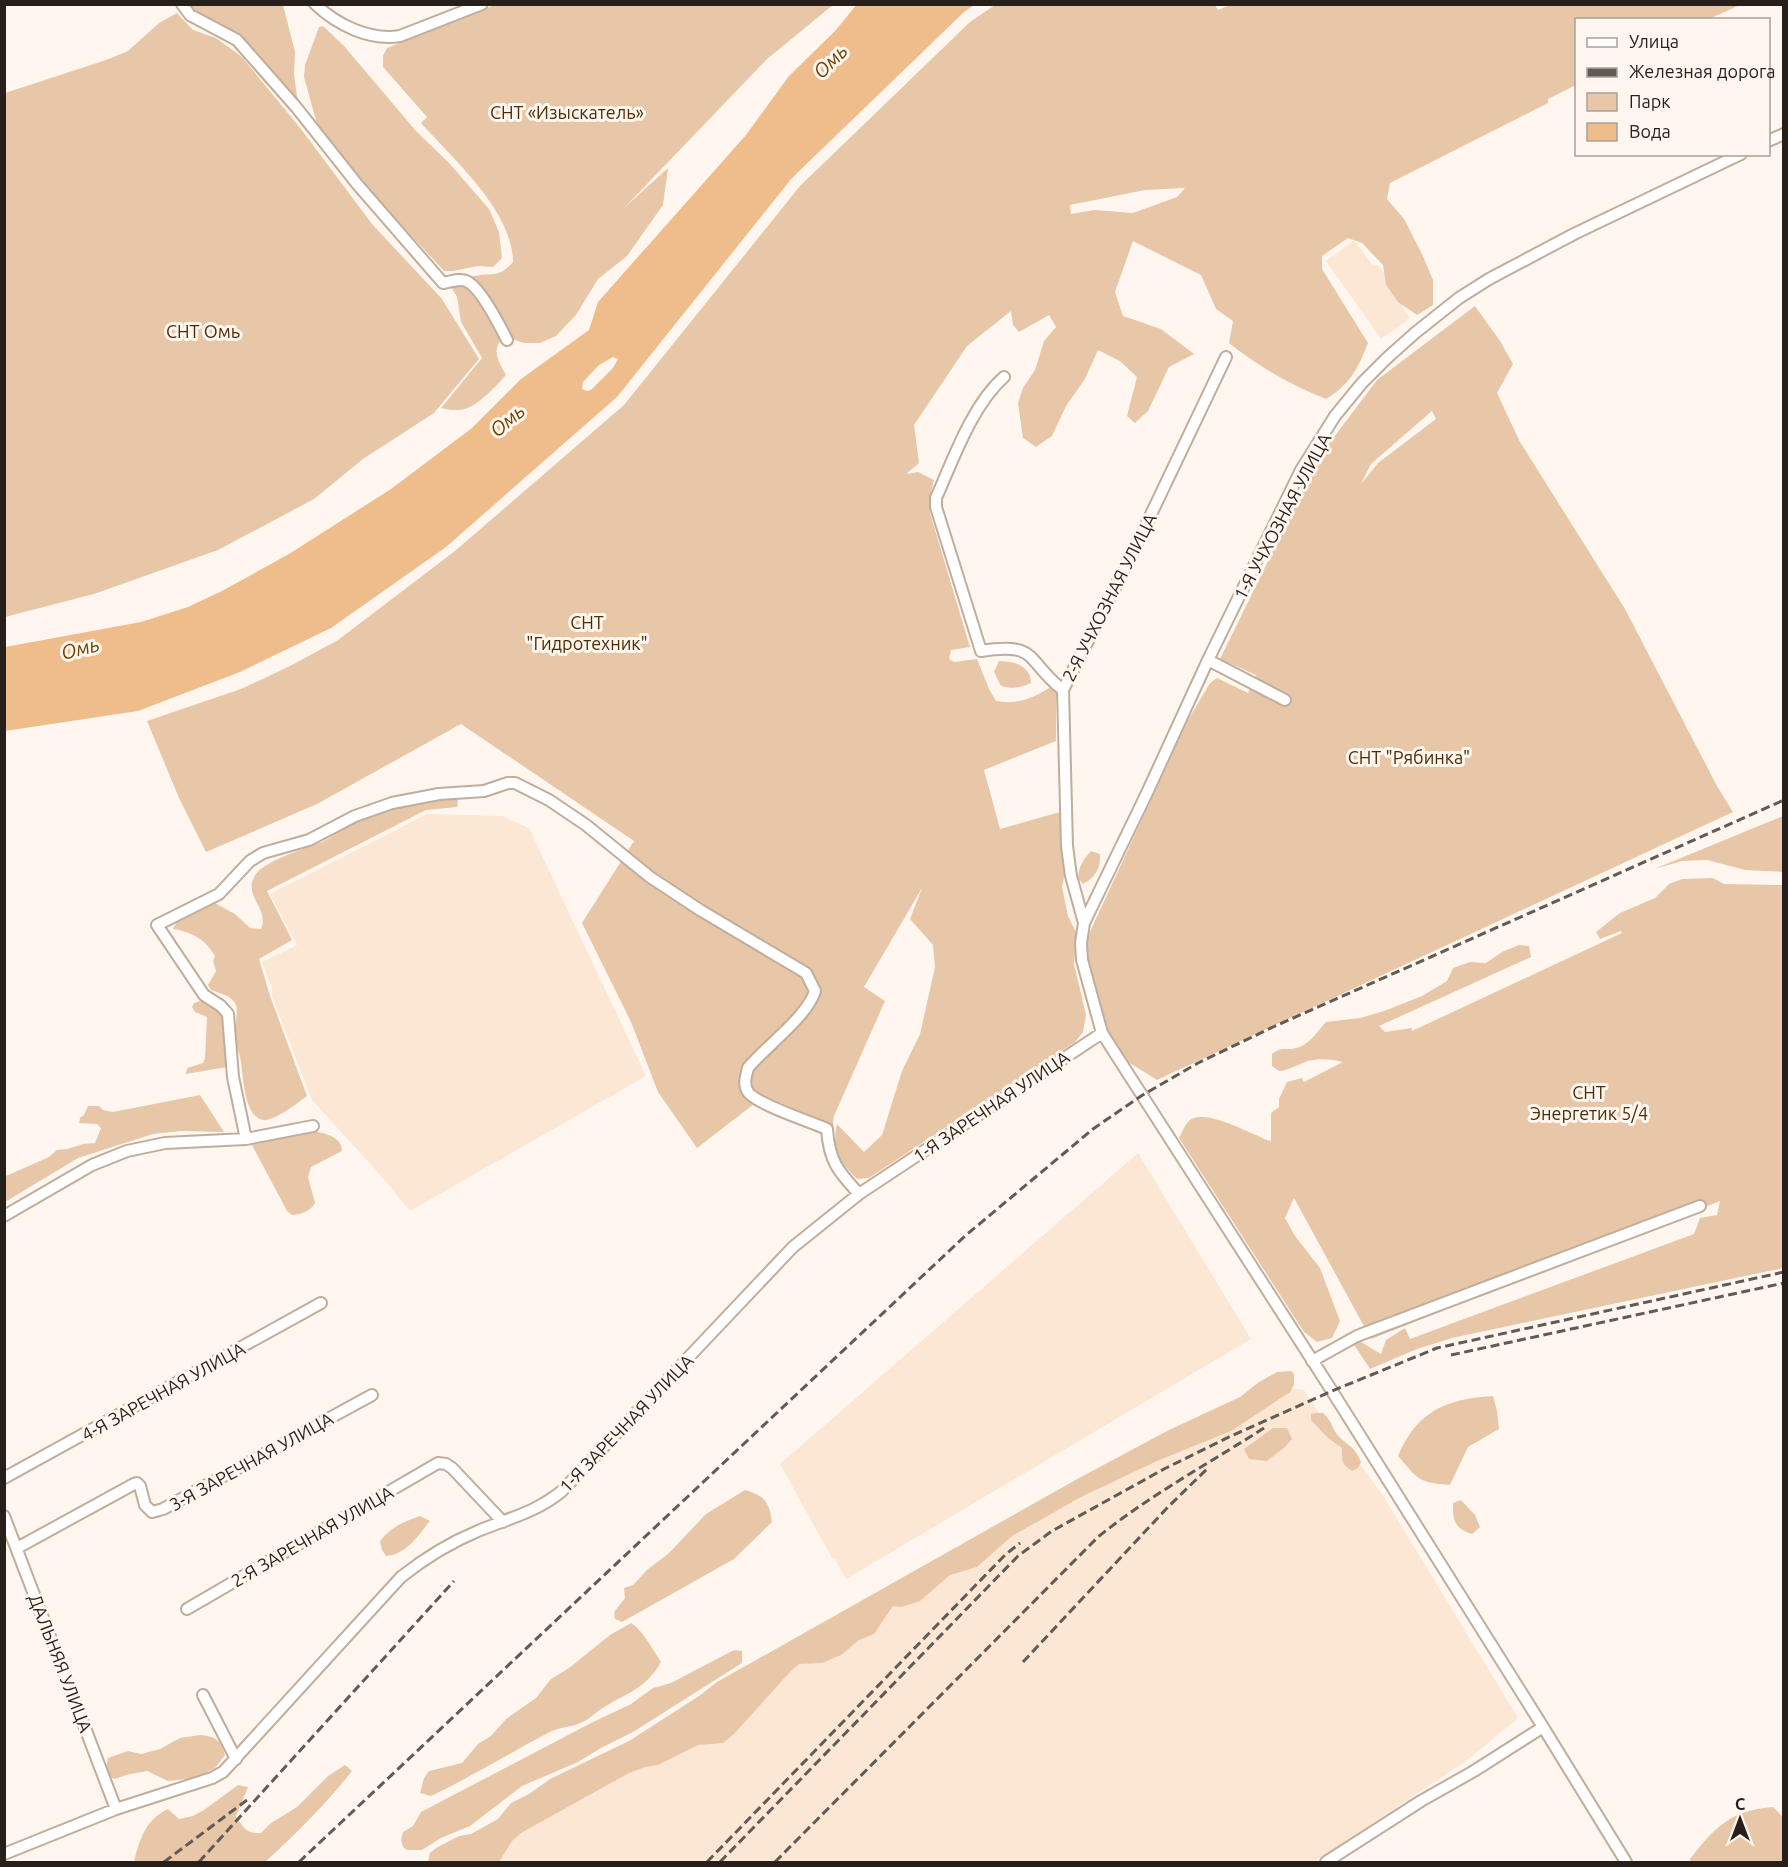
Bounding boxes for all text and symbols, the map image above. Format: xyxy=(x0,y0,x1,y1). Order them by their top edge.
legend xyxy=(1575,18,1770,156)
text: Улица xyxy=(1629,31,1679,51)
water label: Омь xyxy=(808,39,852,83)
text: Железная дорога xyxy=(1629,61,1776,81)
text: Парк xyxy=(1629,91,1670,111)
park label: СНТ «Изыскатель» xyxy=(490,102,644,122)
text: Вода xyxy=(1629,121,1671,141)
park label: СНТ Омь xyxy=(166,321,240,341)
water label: Омь xyxy=(485,399,529,441)
street label: 1-Я УЧХОЗНАЯ УЛИЦА xyxy=(1230,429,1335,603)
street label: 2-Я УЧХОЗНАЯ УЛИЦА xyxy=(1058,509,1160,684)
park label: СНТ "Гидротехник" xyxy=(526,612,648,653)
water label: Омь xyxy=(58,632,102,664)
park label: СНТ "Рябинка" xyxy=(1348,747,1470,767)
street label: 1-Я ЗАРЕЧНАЯ УЛИЦА xyxy=(909,1046,1073,1166)
park label: СНТ Энергетик 5/4 xyxy=(1530,1082,1648,1123)
street label: 4-Я ЗАРЕЧНАЯ УЛИЦА xyxy=(78,1338,248,1444)
street label: 1-Я ЗАРЕЧНАЯ УЛИЦА xyxy=(555,1350,697,1496)
street label: 3-Я ЗАРЕЧНАЯ УЛИЦА xyxy=(166,1408,336,1514)
street label: 2-Я ЗАРЕЧНАЯ УЛИЦА xyxy=(227,1481,397,1591)
street label: ДАЛЬНЯЯ УЛИЦА xyxy=(25,1591,97,1735)
north arrow xyxy=(1710,1789,1770,1849)
text: С xyxy=(1735,1795,1745,1813)

